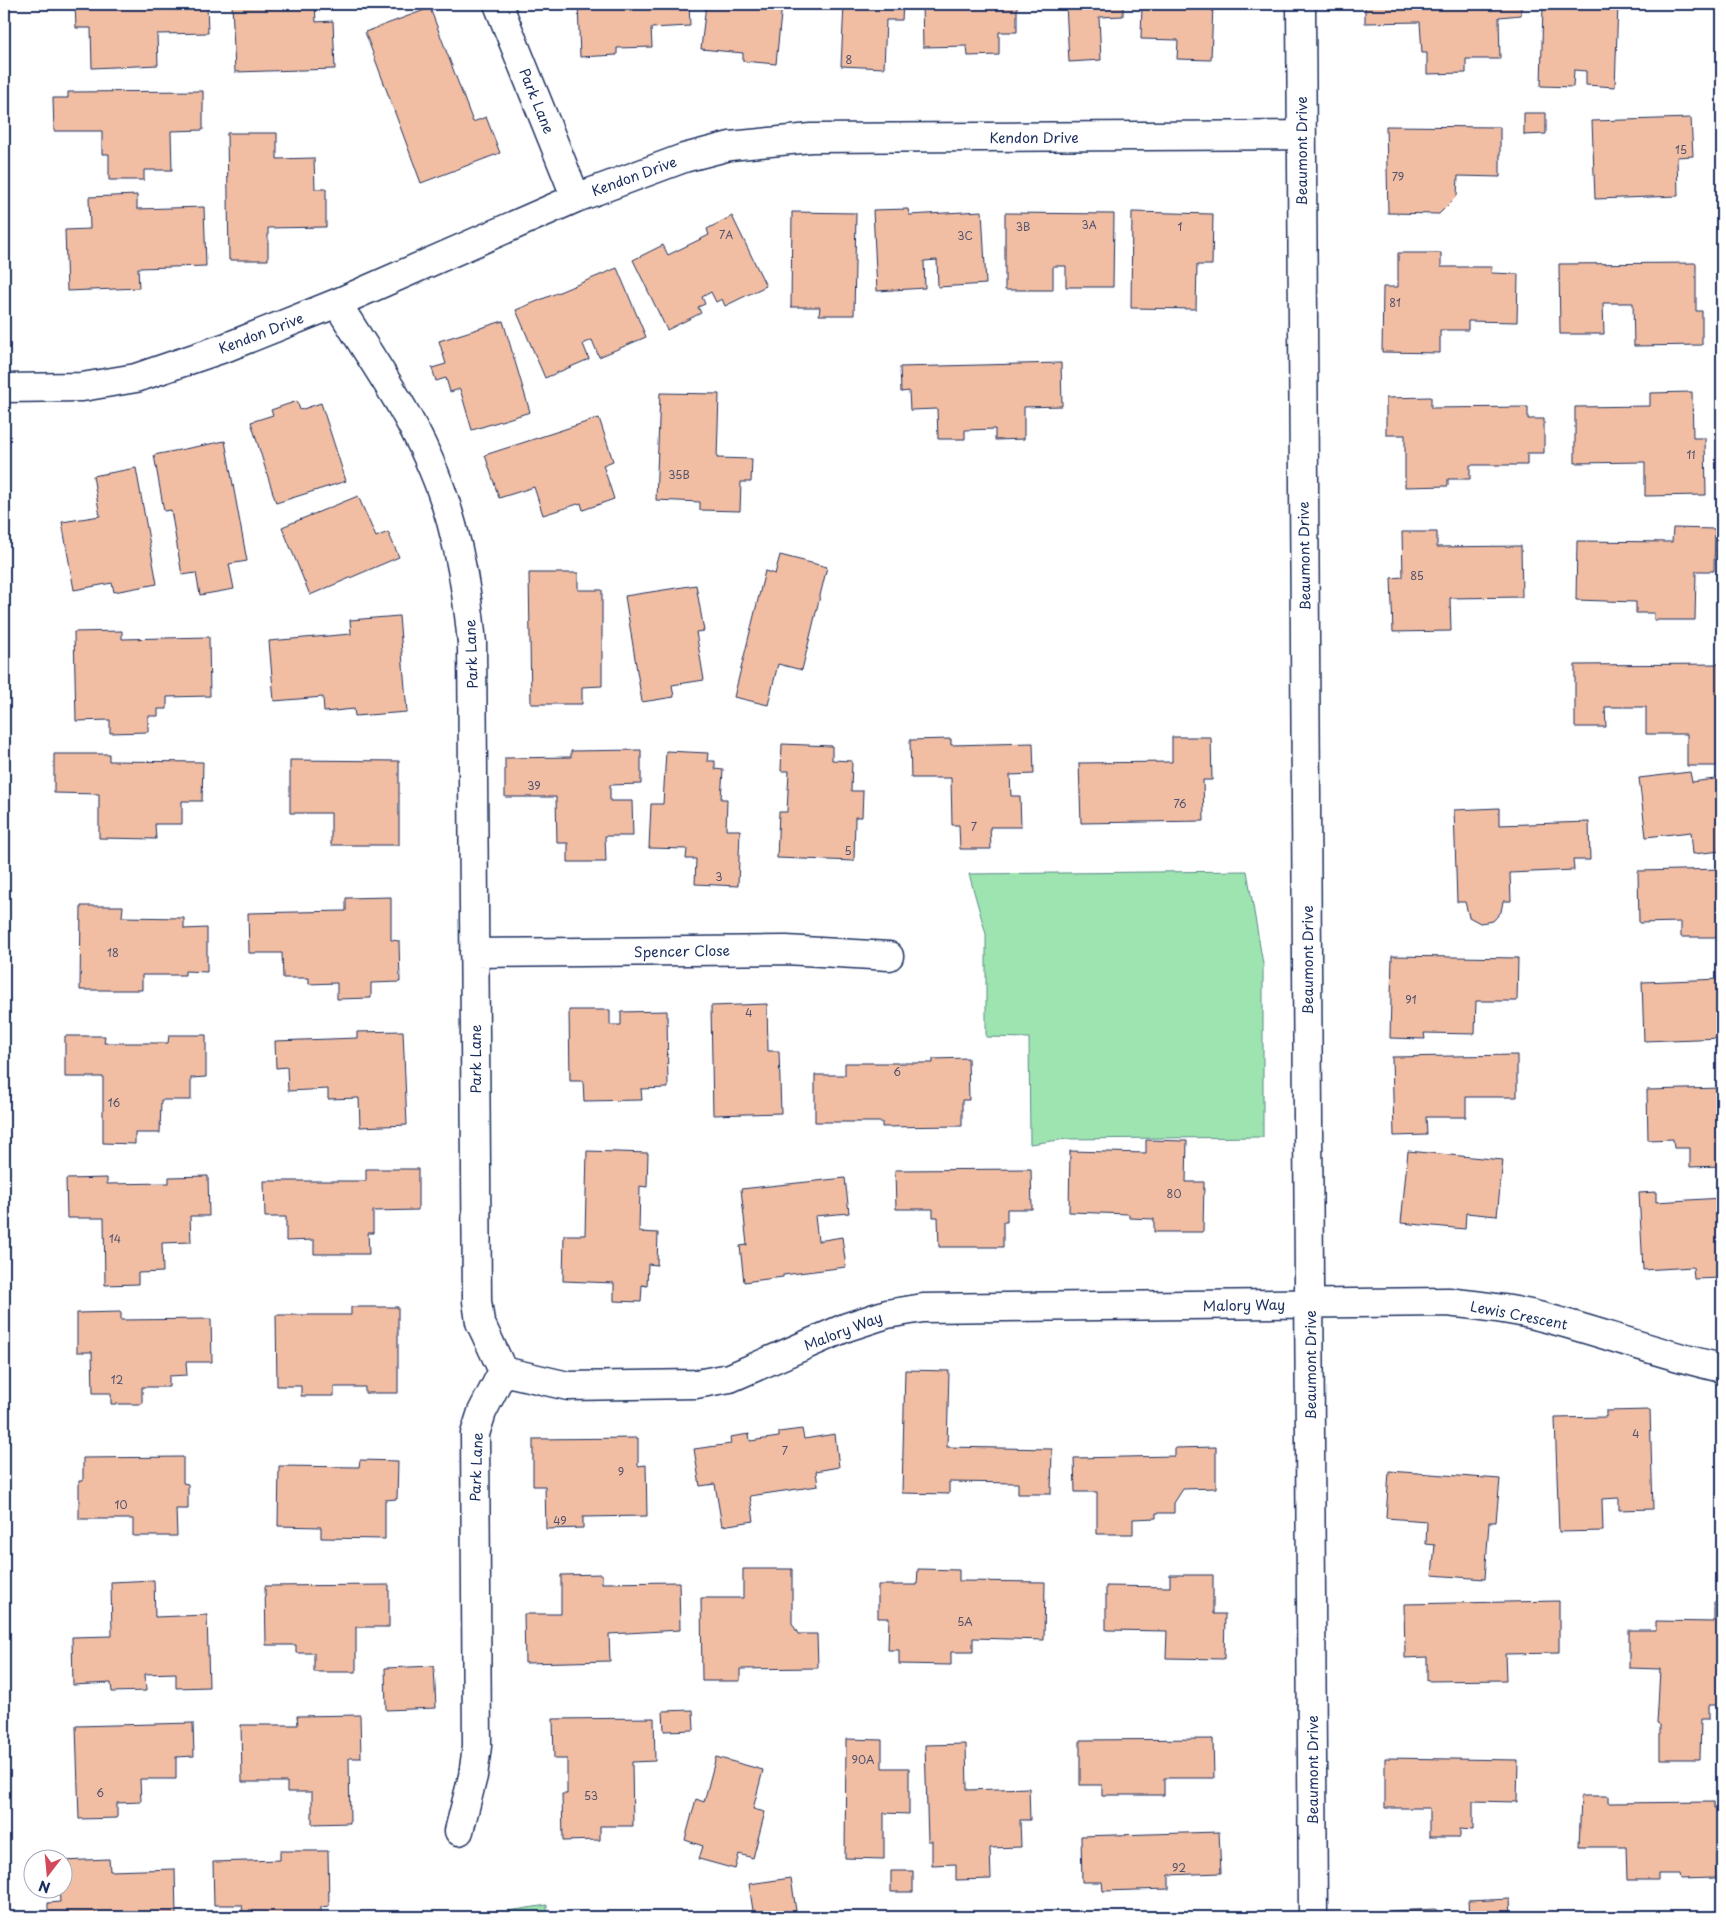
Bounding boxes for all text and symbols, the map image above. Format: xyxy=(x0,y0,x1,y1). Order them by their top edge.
house number: 8 xyxy=(846,51,853,68)
street label: Park Lane xyxy=(514,65,560,137)
street label: Beaumont Drive xyxy=(1291,96,1312,206)
street label: Kendon Drive xyxy=(989,127,1079,148)
house number: 15 xyxy=(1675,141,1687,158)
street label: Kendon Drive xyxy=(589,151,679,201)
house number: 79 xyxy=(1392,168,1404,185)
house number: 3A xyxy=(1081,216,1097,233)
house number: 3B xyxy=(1016,218,1030,235)
house number: 1 xyxy=(1178,218,1183,235)
house number: 7A xyxy=(719,226,733,243)
house number: 3C xyxy=(957,227,973,244)
house number: 81 xyxy=(1389,294,1401,311)
street label: Kendon Drive xyxy=(216,307,306,359)
house number: 11 xyxy=(1686,446,1696,463)
house number: 35B xyxy=(668,466,690,483)
street label: Beaumont Drive xyxy=(1293,501,1315,611)
house number: 85 xyxy=(1410,567,1424,584)
street label: Park Lane xyxy=(459,619,483,689)
house number: 39 xyxy=(527,777,541,794)
house number: 76 xyxy=(1173,795,1187,812)
house number: 7 xyxy=(971,818,977,835)
house number: 5 xyxy=(844,842,852,859)
house number: 3 xyxy=(715,868,723,885)
street label: Beaumont Drive xyxy=(1297,905,1318,1015)
street label: Spencer Close xyxy=(634,940,731,962)
house number: 18 xyxy=(107,944,119,961)
house number: 91 xyxy=(1405,991,1417,1008)
house number: 4 xyxy=(745,1004,753,1021)
street label: Park Lane xyxy=(465,1024,486,1094)
house number: 6 xyxy=(893,1063,901,1080)
house number: 16 xyxy=(108,1094,121,1111)
house number: 80 xyxy=(1167,1185,1181,1202)
house number: 14 xyxy=(109,1230,121,1247)
street label: Malory Way xyxy=(1203,1294,1285,1316)
street label: Lewis Crescent xyxy=(1469,1295,1570,1335)
street label: Malory Way xyxy=(801,1306,885,1356)
street label: Beaumont Drive xyxy=(1300,1310,1321,1420)
house number: 12 xyxy=(111,1371,124,1388)
house number: 4 xyxy=(1632,1425,1640,1442)
street label: Park Lane xyxy=(464,1432,488,1502)
house number: 7 xyxy=(782,1442,788,1459)
house number: 9 xyxy=(618,1463,624,1480)
house number: 10 xyxy=(115,1496,127,1513)
house number: 49 xyxy=(553,1512,567,1529)
house number: 5A xyxy=(957,1613,973,1630)
street label: Beaumont Drive xyxy=(1302,1715,1323,1825)
house number: 90A xyxy=(852,1751,875,1768)
house number: 6 xyxy=(96,1784,104,1801)
house number: 53 xyxy=(584,1787,598,1804)
north arrow xyxy=(22,1848,72,1898)
house number: 92 xyxy=(1172,1859,1186,1876)
text: N xyxy=(36,1875,53,1899)

